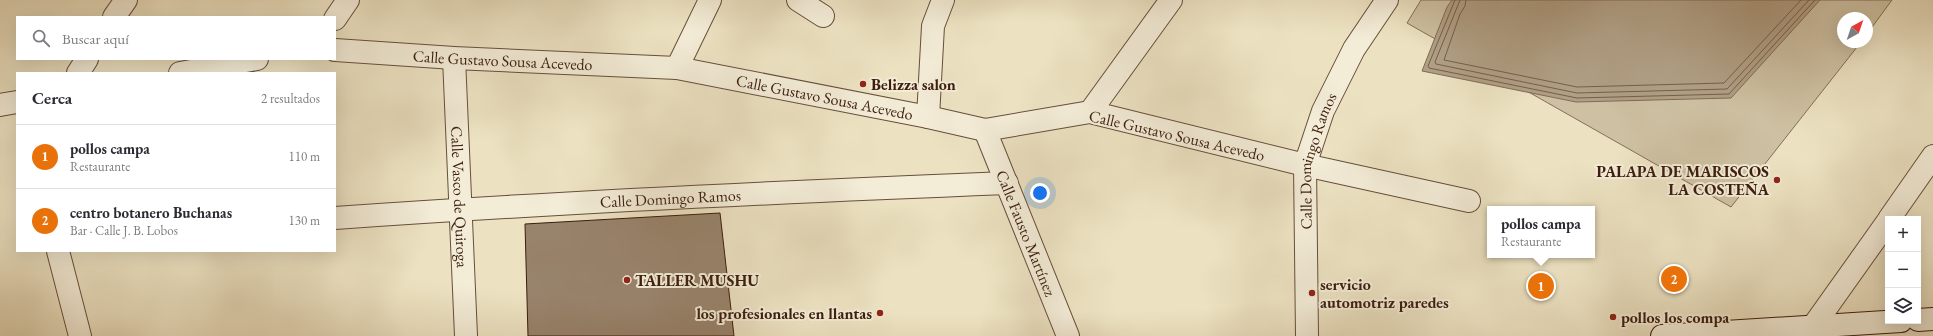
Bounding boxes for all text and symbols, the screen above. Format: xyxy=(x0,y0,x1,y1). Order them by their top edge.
north arrow xyxy=(1837,12,1873,48)
search box xyxy=(16,16,336,60)
icon: search xyxy=(30,27,52,49)
text: Buscar aquí xyxy=(62,29,129,48)
street label: Calle Gustavo Sousa Acevedo xyxy=(412,45,593,75)
street label: Calle Gustavo Sousa Acevedo xyxy=(734,70,915,125)
place label: Belizza salon xyxy=(871,74,956,95)
marker: Belizza salon xyxy=(858,79,868,89)
text: Cerca xyxy=(32,87,72,109)
street label: Calle Domingo Ramos xyxy=(1295,89,1342,230)
text: 2 resultados xyxy=(261,90,320,107)
street label: Calle Gustavo Sousa Acevedo xyxy=(1087,105,1267,166)
street label: Calle Vasco de Quiroga xyxy=(446,126,473,269)
text: pollos campa xyxy=(70,139,150,158)
text: 1 xyxy=(42,148,48,165)
text: 110 m xyxy=(289,148,320,165)
text: Restaurante xyxy=(70,158,130,175)
place label: PALAPA DE MARISCOS LA COSTEÑA xyxy=(1596,161,1769,200)
street label: Calle Fausto Martínez xyxy=(991,167,1061,299)
marker: PALAPA DE MARISCOS LA COSTEÑA xyxy=(1772,175,1782,185)
your location xyxy=(1030,183,1050,203)
street label: Calle Domingo Ramos xyxy=(599,184,741,213)
text: centro botanero Buchanas xyxy=(70,203,232,222)
popup xyxy=(1487,206,1595,258)
text: 2 xyxy=(42,212,48,229)
text: 130 m xyxy=(289,212,320,229)
text: pollos campa xyxy=(1501,214,1581,233)
map controls xyxy=(1885,216,1921,324)
button: + xyxy=(1885,216,1921,252)
text: Bar · Calle J. B. Lobos xyxy=(70,222,178,239)
text: Restaurante xyxy=(1501,233,1561,250)
button: − xyxy=(1885,252,1921,288)
pin: 2 xyxy=(1661,264,1687,294)
place label: TALLER MUSHU xyxy=(635,270,759,291)
pin: 1 xyxy=(1528,271,1554,301)
place label: servicio automotriz paredes xyxy=(1320,274,1449,313)
marker: TALLER MUSHU xyxy=(622,275,632,285)
marker: servicio automotriz paredes xyxy=(1307,288,1317,298)
button: layers xyxy=(1885,288,1921,324)
place label: los profesionales en llantas xyxy=(696,303,872,324)
place label: pollos los compa xyxy=(1621,307,1730,328)
marker: los profesionales en llantas xyxy=(875,308,885,318)
marker: pollos los compa xyxy=(1608,312,1618,322)

